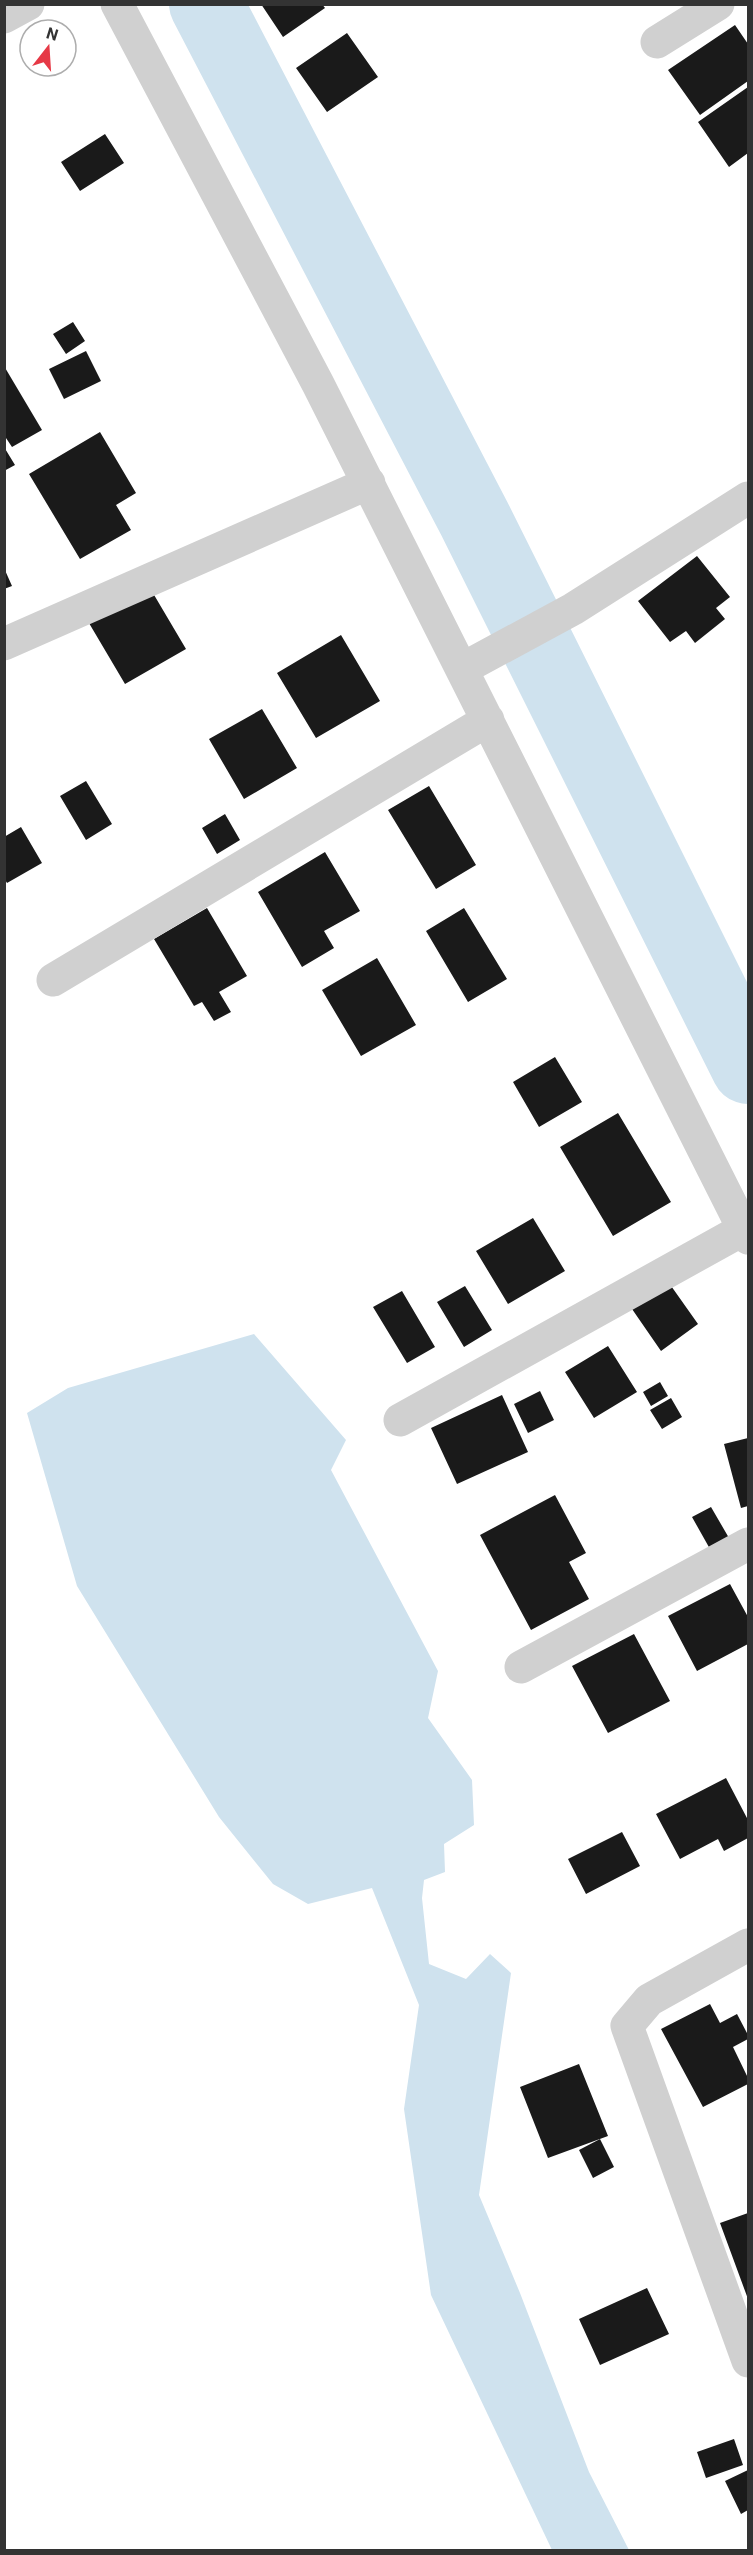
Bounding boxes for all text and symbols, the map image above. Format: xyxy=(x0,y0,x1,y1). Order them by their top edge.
north arrow xyxy=(18,18,78,78)
text: N xyxy=(44,23,60,45)

